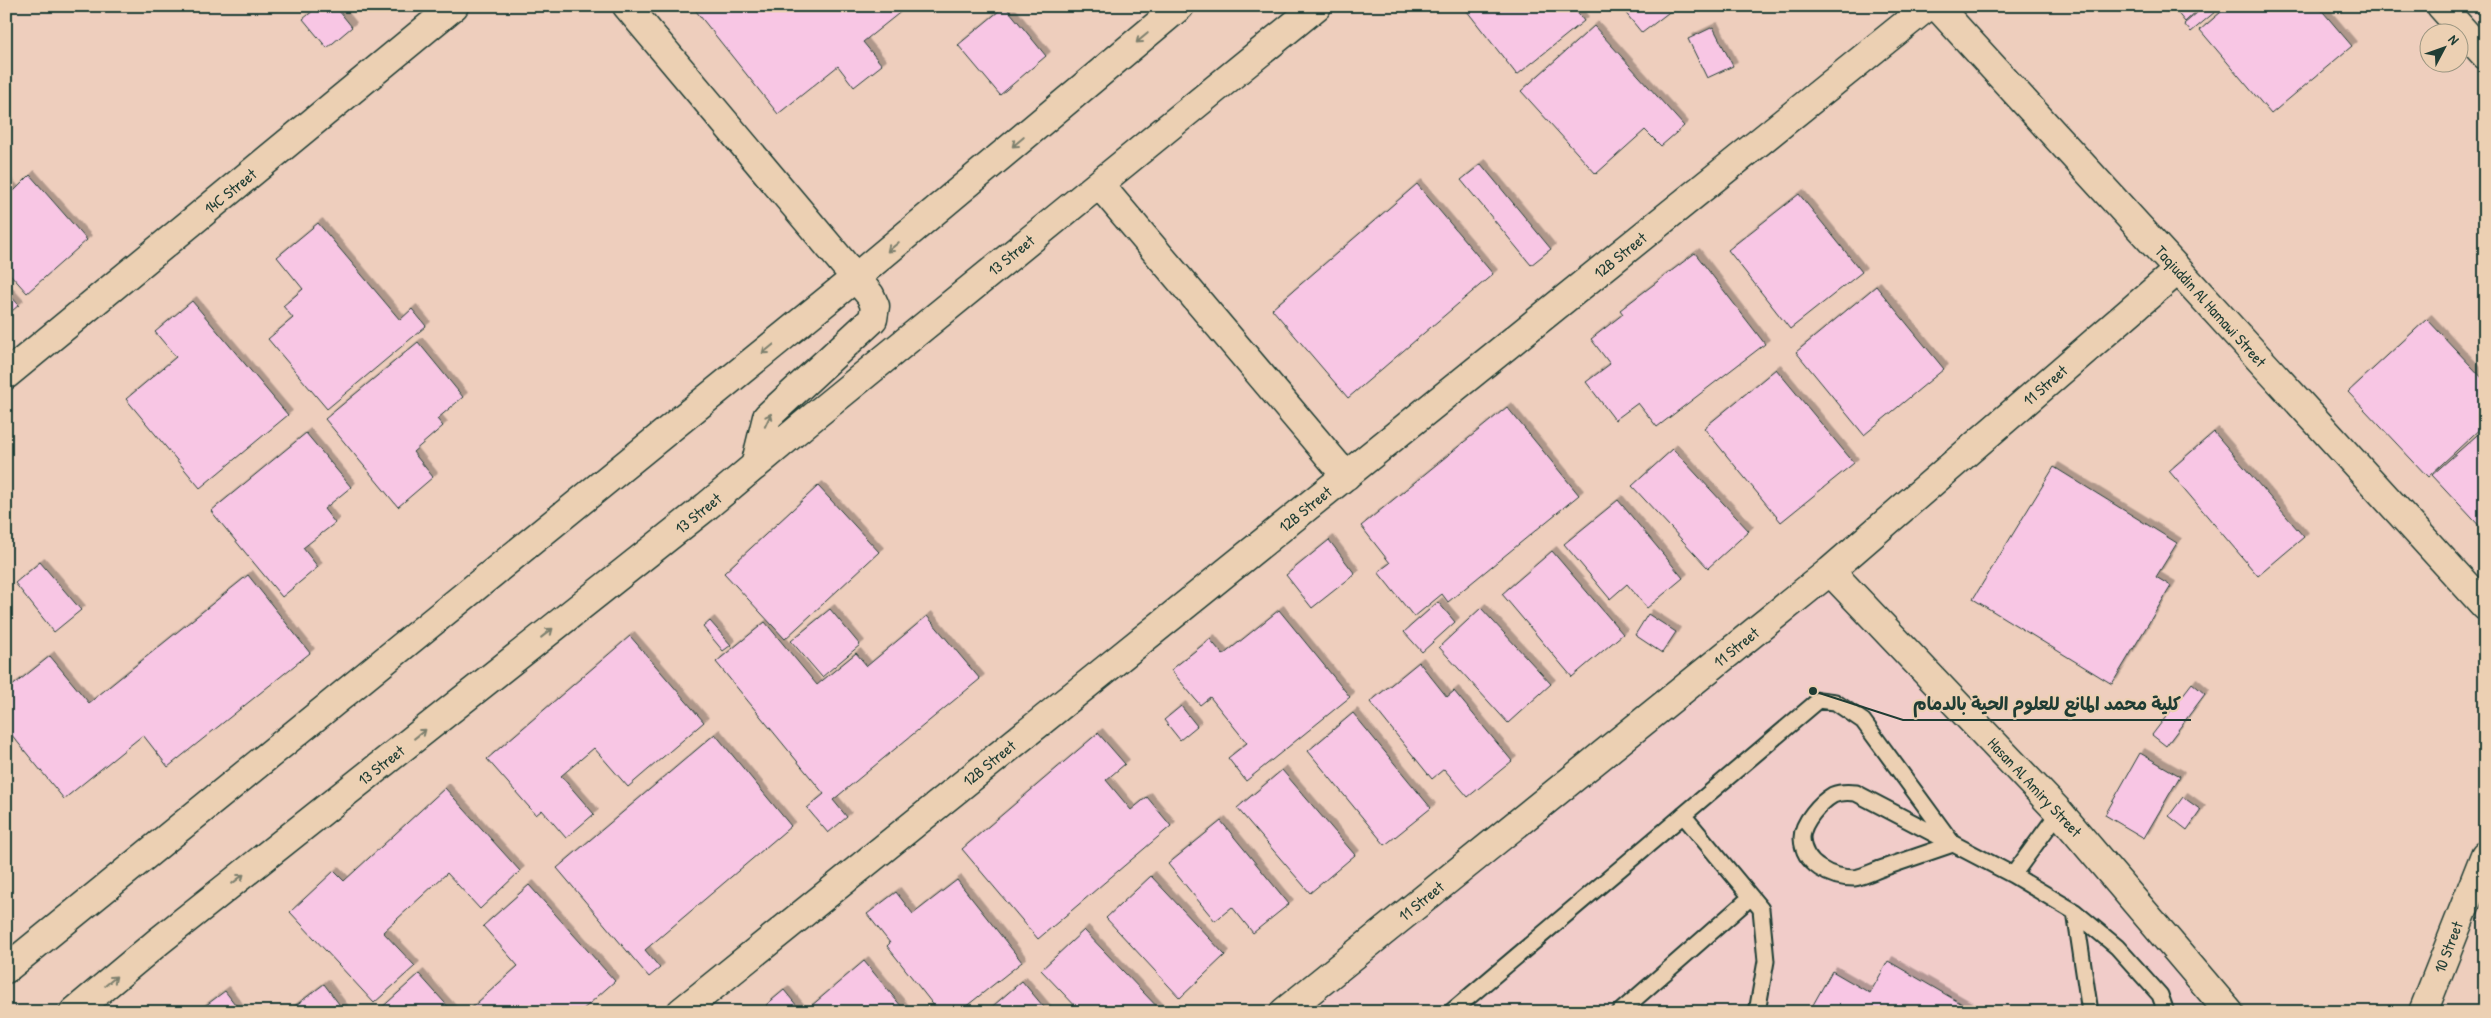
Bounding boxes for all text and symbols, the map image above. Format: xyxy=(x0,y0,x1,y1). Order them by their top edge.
north arrow xyxy=(2418,22,2468,72)
text: N xyxy=(2445,30,2464,49)
one-way arrow xyxy=(1136,32,1149,43)
one-way arrow xyxy=(1012,136,1025,147)
street label: 14C Street xyxy=(199,163,261,219)
street label: 12B Street xyxy=(1589,227,1652,283)
street label: 13 Street xyxy=(983,229,1039,281)
street label: Taqiuddin Al Hamawi Street xyxy=(2150,240,2272,372)
one-way arrow xyxy=(887,241,900,252)
one-way arrow xyxy=(761,344,774,355)
street label: 11 Street xyxy=(2018,359,2072,411)
one-way arrow xyxy=(763,412,773,427)
street label: 12B Street xyxy=(1274,481,1337,537)
street label: 13 Street xyxy=(670,487,726,539)
street label: 11 Street xyxy=(1709,622,1764,672)
one-way arrow xyxy=(540,628,553,639)
callout: كلية محمد المانع للعلوم الحية بالدمام xyxy=(1903,687,2191,720)
text: كلية محمد المانع للعلوم الحية بالدمام xyxy=(1913,691,2181,718)
one-way arrow xyxy=(413,729,426,740)
street label: Hasan Al Amiry Street xyxy=(1983,732,2087,842)
street label: 12B Street xyxy=(958,735,1021,791)
street label: 13 Street xyxy=(353,739,409,790)
one-way arrow xyxy=(231,873,244,884)
street label: 11 Street xyxy=(1394,876,1449,926)
street label: 10 Street xyxy=(2428,917,2468,976)
one-way arrow xyxy=(105,975,118,986)

